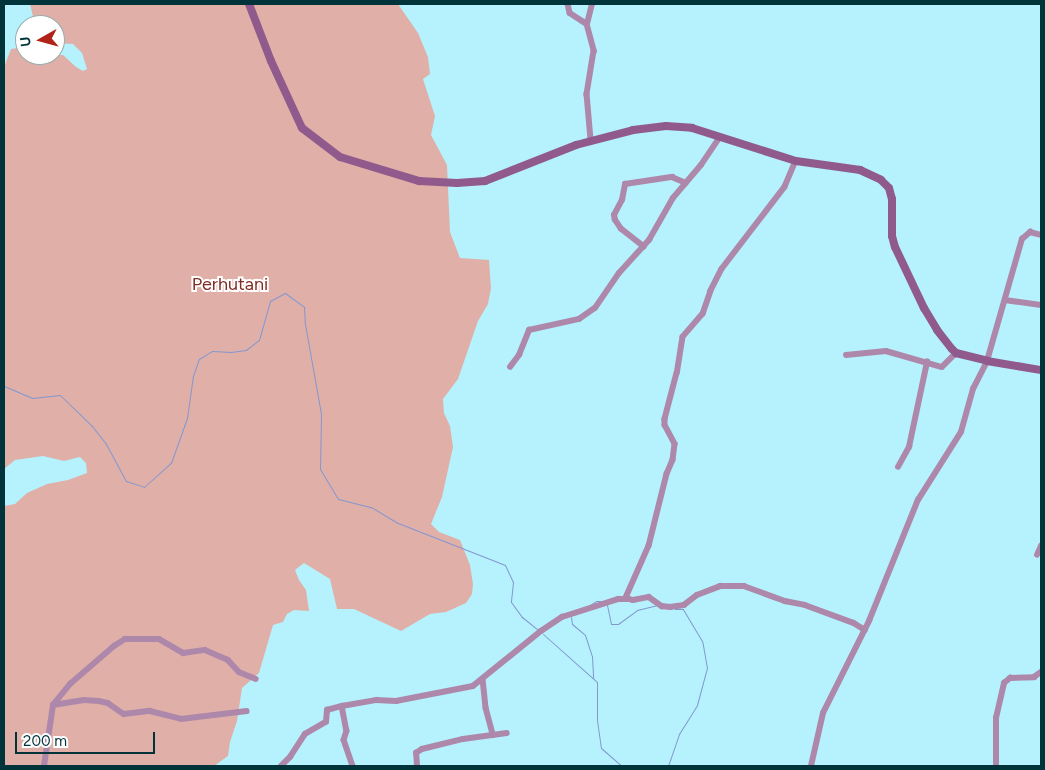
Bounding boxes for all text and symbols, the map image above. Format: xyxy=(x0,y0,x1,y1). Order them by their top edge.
north arrow xyxy=(15,15,65,65)
text: U xyxy=(17,36,35,48)
park label: Perhutani xyxy=(192,273,268,295)
scale bar xyxy=(18,722,158,754)
text: 200 m xyxy=(23,732,67,750)

